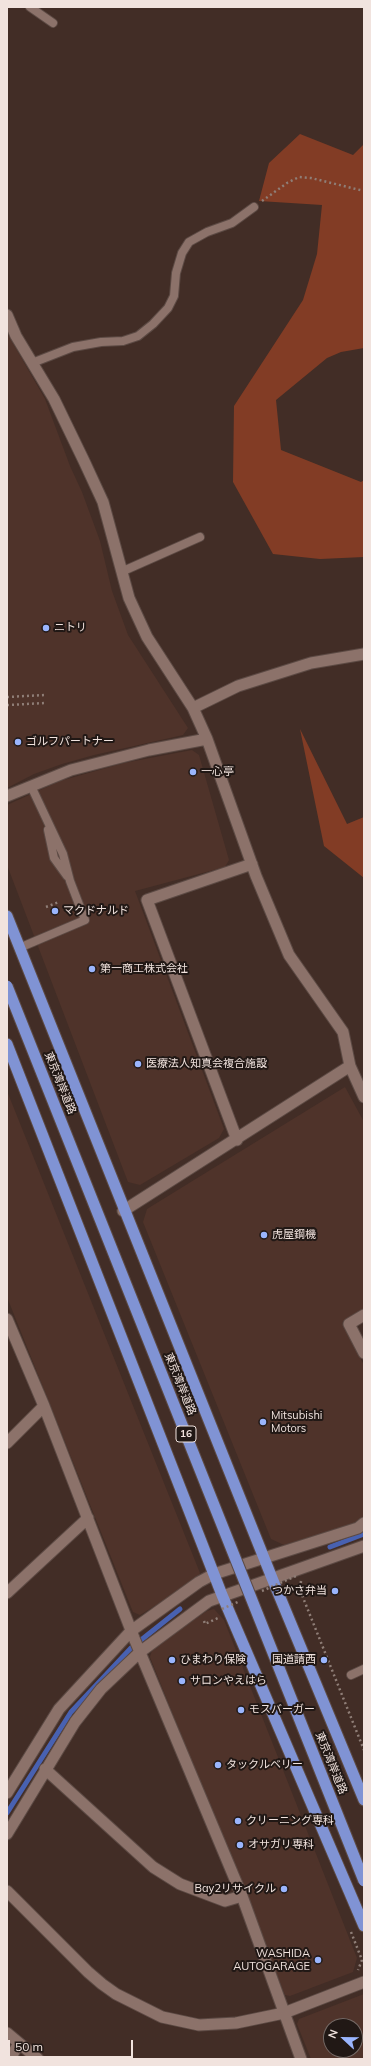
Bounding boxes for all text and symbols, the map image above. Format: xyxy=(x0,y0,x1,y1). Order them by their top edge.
place label: ニトリ xyxy=(54,621,87,635)
marker: ニトリ xyxy=(41,623,51,633)
place label: ゴルフパートナー xyxy=(26,735,114,749)
marker: ゴルフパートナー xyxy=(13,737,23,747)
place label: 一心亭 xyxy=(201,765,234,779)
marker: 一心亭 xyxy=(188,767,198,777)
place label: マクドナルド xyxy=(63,904,129,918)
marker: マクドナルド xyxy=(50,906,60,916)
place label: 第一商工株式会社 xyxy=(100,962,188,976)
marker: 第一商工株式会社 xyxy=(87,964,97,974)
street label: 東京湾岸道路 xyxy=(42,1050,78,1116)
place label: 医療法人知真会複合施設 xyxy=(146,1057,267,1071)
marker: 医療法人知真会複合施設 xyxy=(133,1059,143,1069)
place label: 虎屋鋼機 xyxy=(272,1228,316,1242)
marker: 虎屋鋼機 xyxy=(259,1230,269,1240)
street label: 東京湾岸道路 xyxy=(162,1351,198,1417)
place label: Mitsubishi Motors xyxy=(271,1409,322,1435)
marker: Mitsubishi Motors xyxy=(258,1417,268,1427)
road number: 16 xyxy=(176,1426,196,1442)
place label: つかさ弁当 xyxy=(272,1584,327,1598)
marker: つかさ弁当 xyxy=(330,1586,340,1596)
place label: ひまわり保険 xyxy=(180,1653,246,1667)
place label: 国道請西 xyxy=(272,1653,316,1667)
marker: ひまわり保険 xyxy=(167,1655,177,1665)
marker: 国道請西 xyxy=(319,1655,329,1665)
place label: サロンやえはら xyxy=(190,1674,267,1688)
marker: サロンやえはら xyxy=(177,1676,187,1686)
place label: モスバーガー xyxy=(249,1703,315,1717)
marker: モスバーガー xyxy=(236,1705,246,1715)
street label: 東京湾岸道路 xyxy=(313,1730,349,1796)
place label: タックルベリー xyxy=(226,1758,303,1772)
marker: タックルベリー xyxy=(213,1760,223,1770)
place label: クリーニング専科 xyxy=(246,1814,334,1828)
marker: クリーニング専科 xyxy=(233,1816,243,1826)
place label: オサガリ専科 xyxy=(248,1838,314,1852)
marker: オサガリ専科 xyxy=(235,1840,245,1850)
place label: Bay2リサイクル xyxy=(195,1882,276,1896)
marker: Bay2リサイクル xyxy=(279,1884,289,1894)
place label: WASHIDA AUTOGARAGE xyxy=(233,1947,310,1973)
marker: WASHIDA AUTOGARAGE xyxy=(313,1955,323,1965)
north arrow xyxy=(323,2018,363,2058)
text: N xyxy=(325,2027,341,2040)
scale bar xyxy=(10,2032,135,2058)
text: 50 m xyxy=(15,2039,43,2054)

